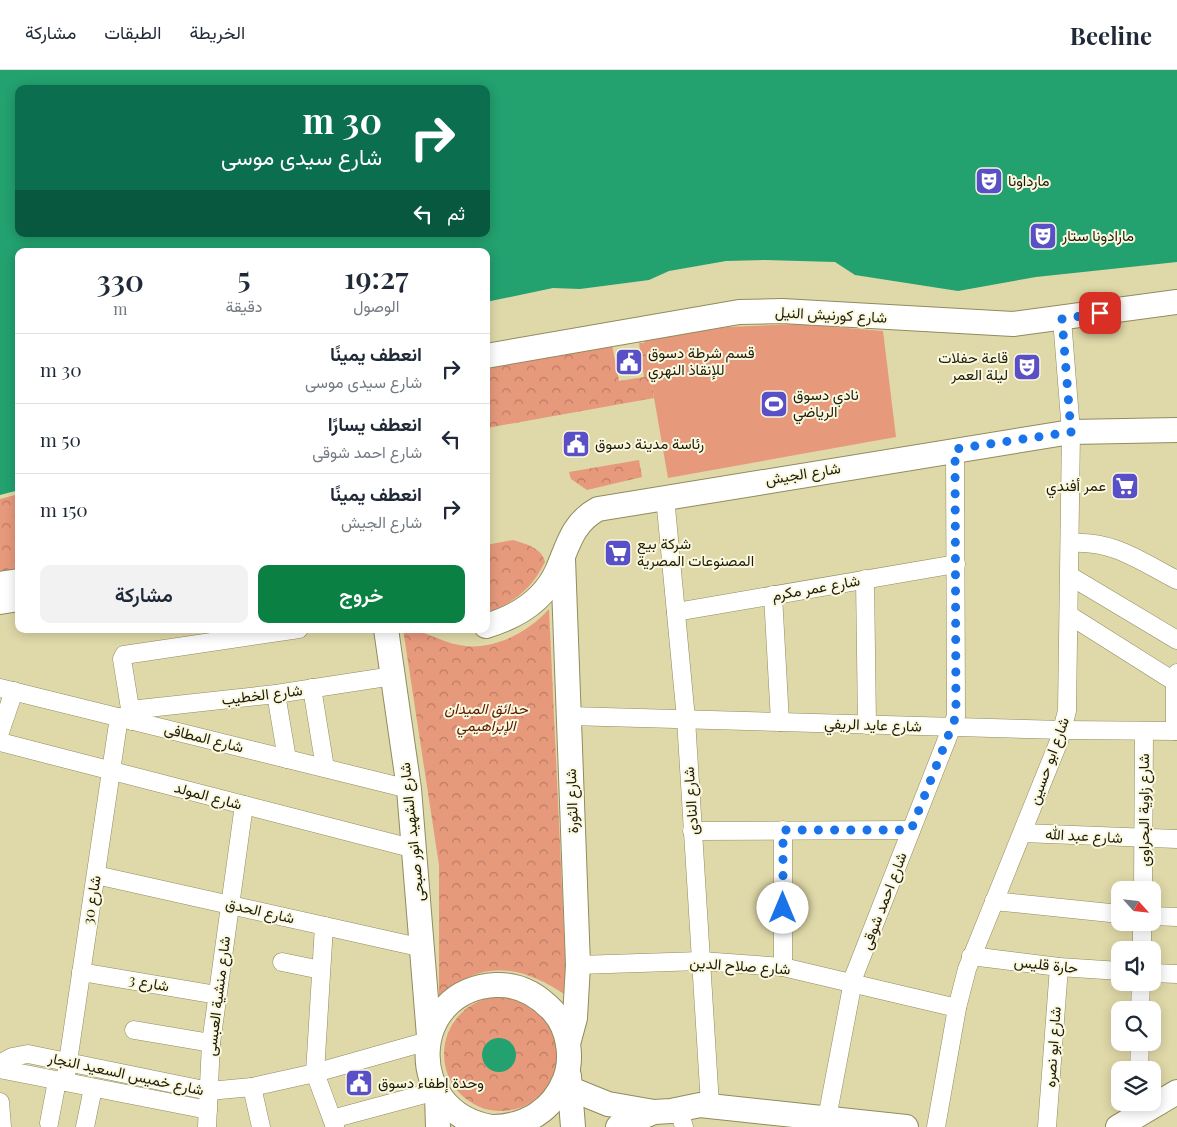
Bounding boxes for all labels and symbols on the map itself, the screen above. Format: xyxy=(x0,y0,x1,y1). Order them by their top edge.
theatre icon: مارداونا xyxy=(974,166,1004,196)
place label: مارداونا xyxy=(1008,170,1049,190)
theatre icon: مارادونا ستار xyxy=(1028,221,1058,251)
place label: مارادونا ستار xyxy=(1061,225,1134,245)
pin xyxy=(1079,292,1121,334)
street label: شارع كورنيش النيل xyxy=(774,301,888,329)
place label: قسم شرطة دسوق للإنقاذ النهري xyxy=(648,342,755,383)
public building icon: قسم شرطة دسوق للإنقاذ النهري xyxy=(614,347,644,377)
place label: قاعة حفلات ليلة العمر xyxy=(938,347,1008,384)
theatre icon: قاعة حفلات ليلة العمر xyxy=(1012,352,1042,382)
place label: نادي دسوق الرياضي xyxy=(793,384,859,425)
sports icon: نادي دسوق الرياضي xyxy=(759,389,789,419)
public building icon: رئاسة مدينة دسوق xyxy=(561,429,591,459)
place label: رئاسة مدينة دسوق xyxy=(595,433,704,453)
street label: شارع الجيش xyxy=(764,457,842,491)
supermarket icon: عمر أفندي xyxy=(1110,471,1140,501)
place label: عمر أفندي xyxy=(1046,475,1106,499)
place label: شركة بيع المصنوعات المصرية xyxy=(637,533,754,570)
supermarket icon: شركة بيع المصنوعات المصرية xyxy=(603,538,633,568)
street label: شارع عمر مكرم xyxy=(770,569,862,607)
street label: شارع الخطيب xyxy=(220,679,304,711)
park label: حدائق الميدان الإبراهيمي xyxy=(444,698,529,738)
street label: شارع عايد الريفي xyxy=(824,712,922,740)
street label: شارع ابو حسين xyxy=(1023,714,1075,808)
street label: شارع المطافى xyxy=(162,718,246,759)
street label: شارع زاوية البحراوى xyxy=(1133,753,1155,867)
street label: شارع الشهيد انور صبحى xyxy=(394,761,430,903)
street label: شارع النادى xyxy=(678,766,704,836)
street label: شارع الثورة xyxy=(560,768,584,834)
street label: شارع المولد xyxy=(172,776,244,816)
street label: شارع عبد الله xyxy=(1045,823,1123,849)
street label: شارع احمد شوقى xyxy=(855,849,913,953)
street label: شارع 30 xyxy=(77,874,107,926)
position arrow xyxy=(756,881,808,933)
north arrow xyxy=(1111,881,1161,931)
street label: شارع الحدق xyxy=(223,892,297,930)
street label: شارع منشية العبسى xyxy=(200,935,236,1057)
street label: حارة قليس xyxy=(1013,951,1079,978)
street label: شارع صلاح الدين xyxy=(689,952,791,981)
street label: شارع 3 xyxy=(127,969,171,997)
street label: شارع ابو نصره xyxy=(1039,1006,1067,1088)
street label: شارع خميس السعيد النجار xyxy=(45,1047,206,1101)
public building icon: وحدة إطفاء دسوق xyxy=(344,1068,374,1098)
place label: وحدة إطفاء دسوق xyxy=(378,1072,484,1093)

